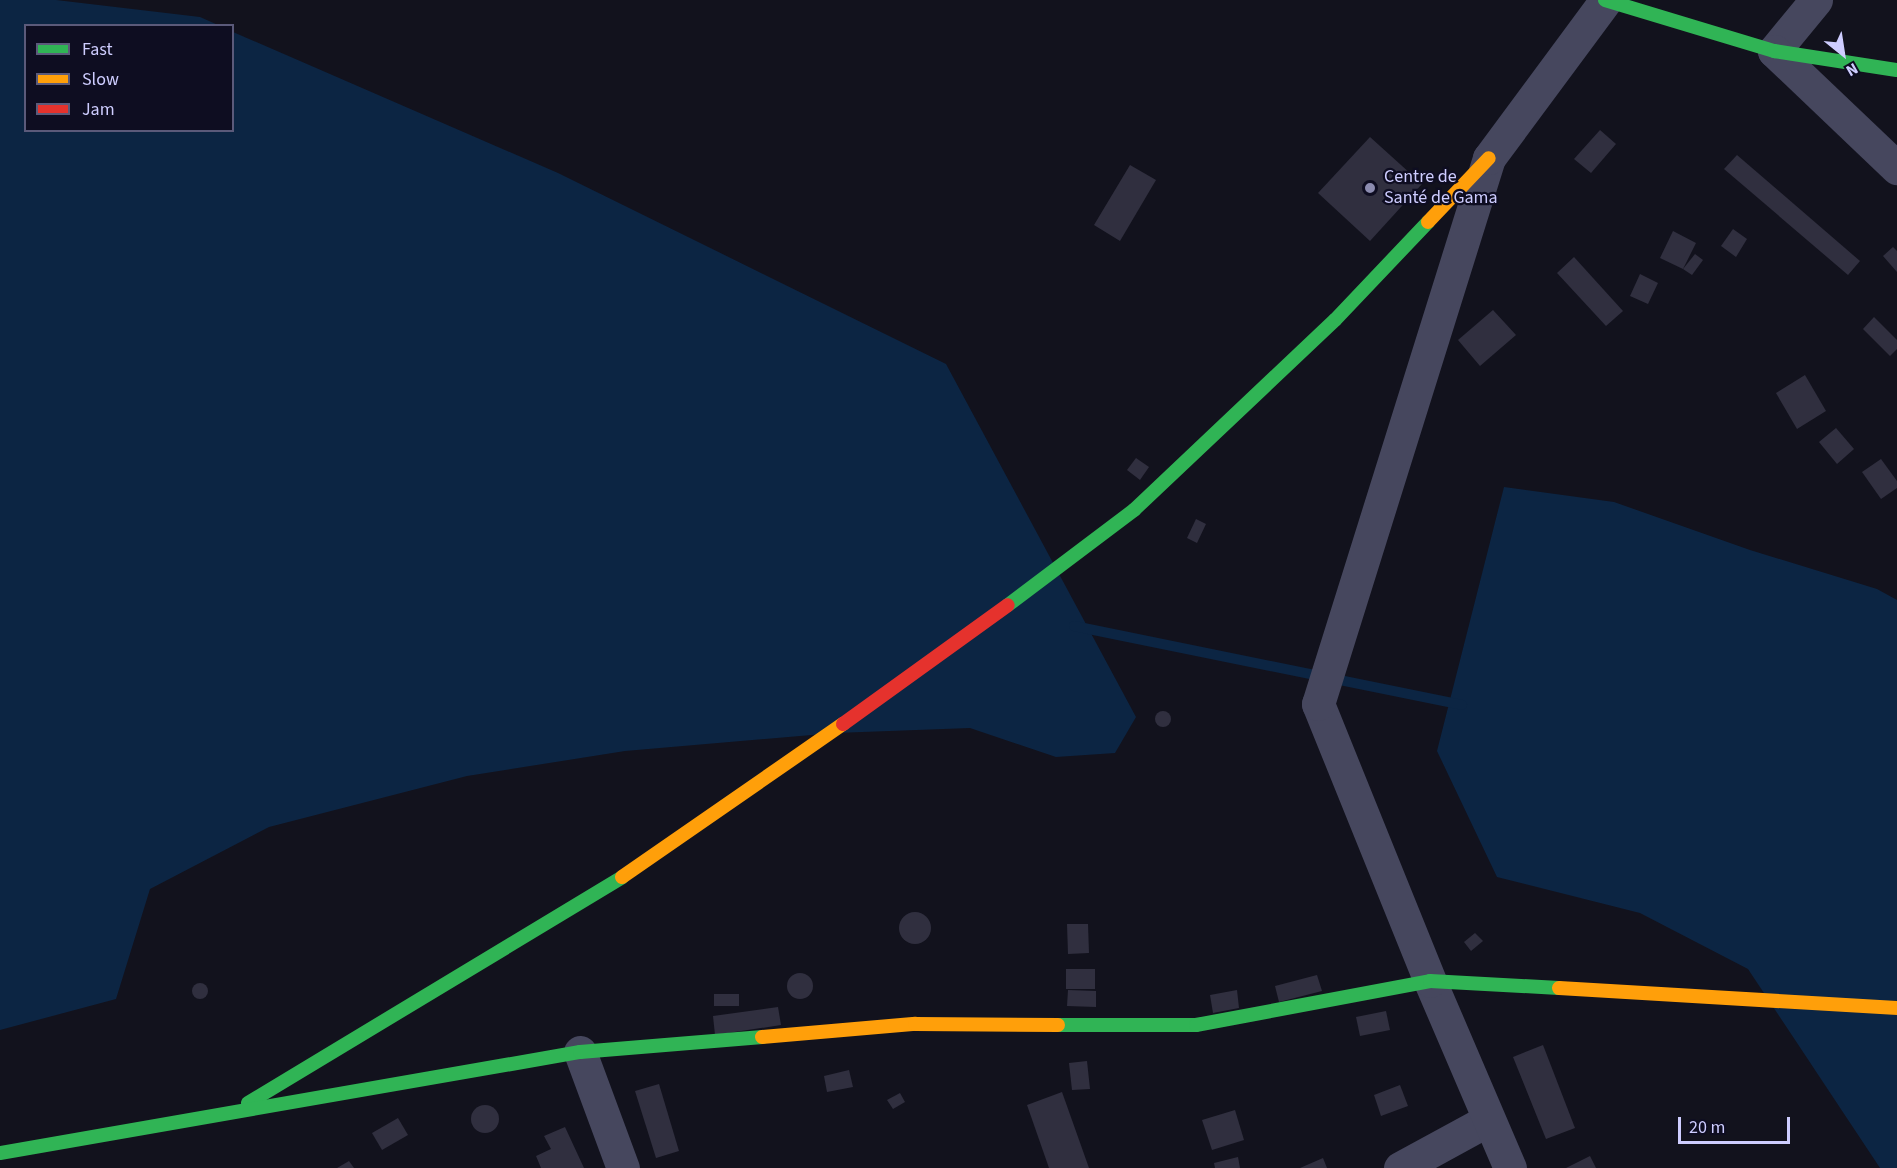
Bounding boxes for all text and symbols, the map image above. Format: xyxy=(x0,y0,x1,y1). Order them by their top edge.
legend xyxy=(24,24,234,132)
north arrow xyxy=(1813,24,1873,84)
text: Fast xyxy=(82,37,113,62)
text: N xyxy=(1842,57,1862,82)
text: Slow xyxy=(82,67,119,92)
text: Jam xyxy=(82,97,115,122)
place label: Centre de Santé de Gama xyxy=(1384,167,1498,210)
marker: Centre de Santé de Gama xyxy=(1361,179,1379,197)
scale bar xyxy=(1681,1105,1794,1143)
text: 20 m xyxy=(1689,1115,1725,1140)

